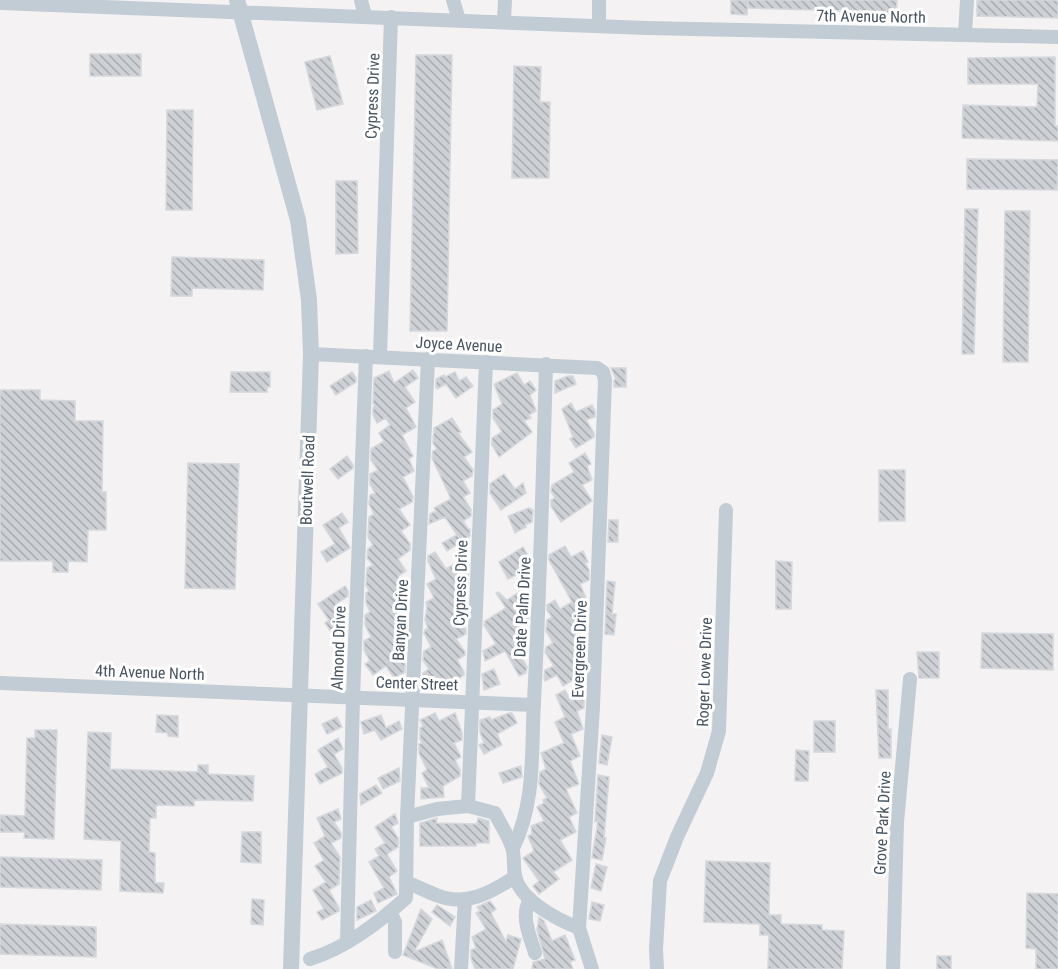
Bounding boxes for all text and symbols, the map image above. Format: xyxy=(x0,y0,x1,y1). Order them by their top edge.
street label: 7th Avenue North xyxy=(816,6,926,27)
street label: Cypress Drive xyxy=(362,53,383,139)
street label: Joyce Avenue xyxy=(415,333,503,356)
street label: Boutwell Road xyxy=(296,435,319,525)
street label: Cypress Drive xyxy=(450,540,471,626)
street label: Date Palm Drive xyxy=(510,556,535,658)
street label: Banyan Drive xyxy=(389,579,412,661)
street label: Evergreen Drive xyxy=(568,600,591,698)
street label: Almond Drive xyxy=(328,606,349,690)
street label: Roger Lowe Drive xyxy=(693,617,716,727)
street label: 4th Avenue North xyxy=(95,661,205,684)
street label: Center Street xyxy=(375,673,459,694)
street label: Grove Park Drive xyxy=(870,771,895,876)

